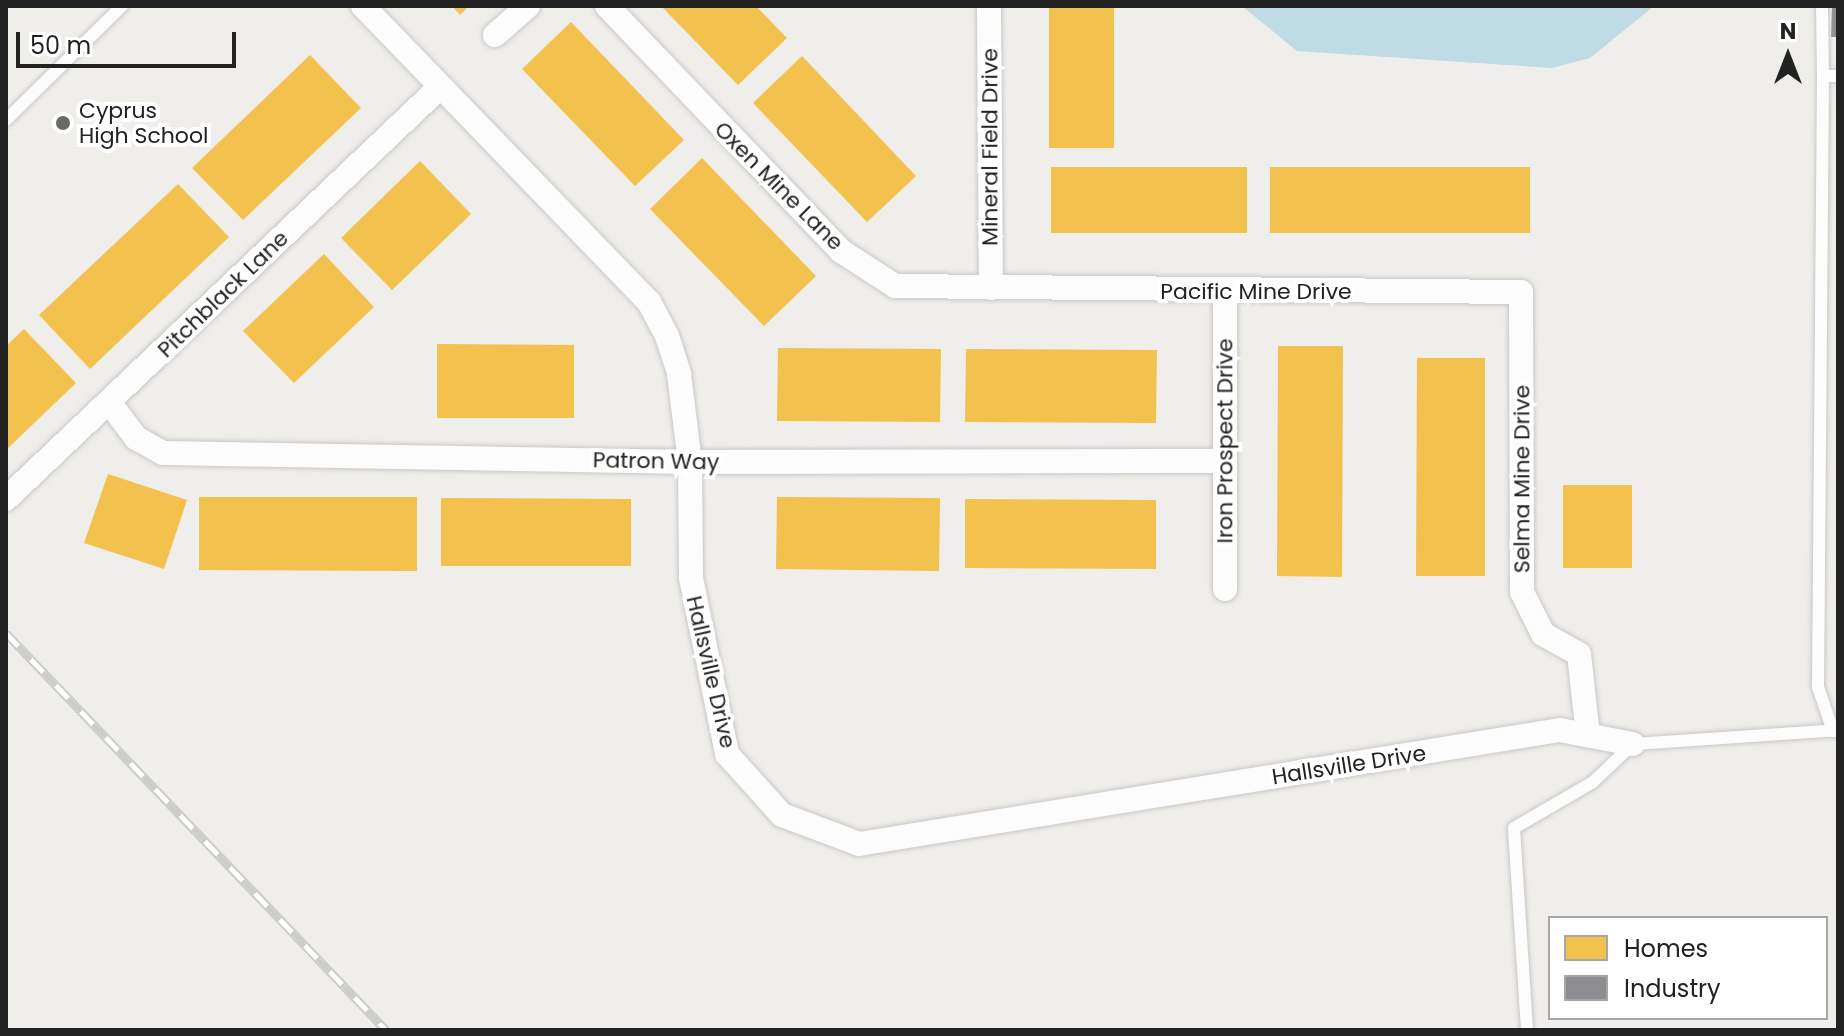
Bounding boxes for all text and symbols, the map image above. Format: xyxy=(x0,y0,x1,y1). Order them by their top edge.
scale bar xyxy=(20,16,240,66)
north arrow xyxy=(1748,16,1828,96)
text: N xyxy=(1780,16,1796,47)
text: 50 m xyxy=(30,29,91,62)
street label: Mineral Field Drive xyxy=(977,48,1003,246)
place label: Cyprus High School xyxy=(79,97,208,148)
marker: Cyprus High School xyxy=(54,114,72,132)
street label: Oxen Mine Lane xyxy=(709,116,849,256)
street label: Pitchblack Lane xyxy=(152,225,294,363)
street label: Pacific Mine Drive xyxy=(1160,279,1352,305)
street label: Iron Prospect Drive xyxy=(1212,338,1238,544)
street label: Selma Mine Drive xyxy=(1509,385,1535,573)
street label: Patron Way xyxy=(592,447,720,475)
street label: Hallsville Drive xyxy=(681,593,741,751)
street label: Hallsville Drive xyxy=(1270,740,1428,790)
legend xyxy=(1548,916,1828,1020)
text: Homes xyxy=(1624,932,1708,965)
text: Industry xyxy=(1624,972,1721,1005)

